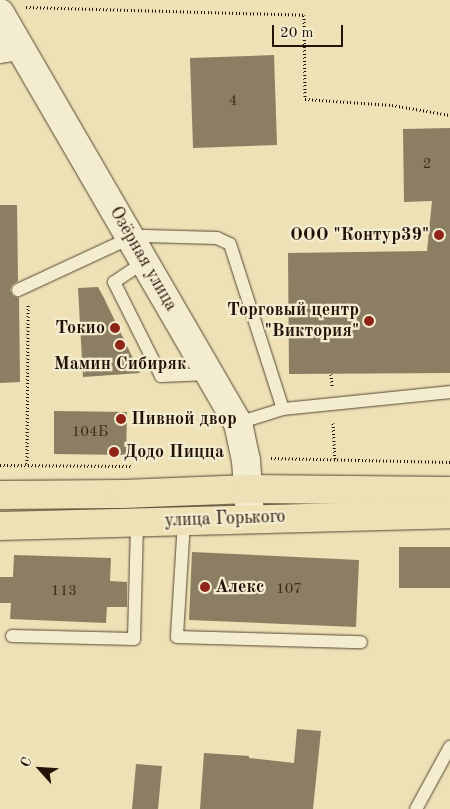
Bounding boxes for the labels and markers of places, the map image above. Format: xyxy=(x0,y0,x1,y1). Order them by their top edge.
place label: ООО "Контур39" xyxy=(290,224,429,246)
marker: ООО "Контур39" xyxy=(433,229,445,241)
place label: Торговый центр "Виктория" xyxy=(227,300,359,342)
marker: Торговый центр "Виктория" xyxy=(363,315,375,327)
place label: Токио xyxy=(55,317,105,339)
marker: Токио xyxy=(109,322,121,334)
marker: Мамин Сибиряк xyxy=(114,339,126,351)
place label: Мамин Сибиряк xyxy=(54,353,186,375)
place label: Пивной двор xyxy=(131,408,237,430)
marker: Пивной двор xyxy=(115,413,127,425)
place label: Додо Пицца xyxy=(124,441,224,463)
marker: Додо Пицца xyxy=(108,446,120,458)
place label: Алекс xyxy=(215,576,264,598)
marker: Алекс xyxy=(199,581,211,593)

